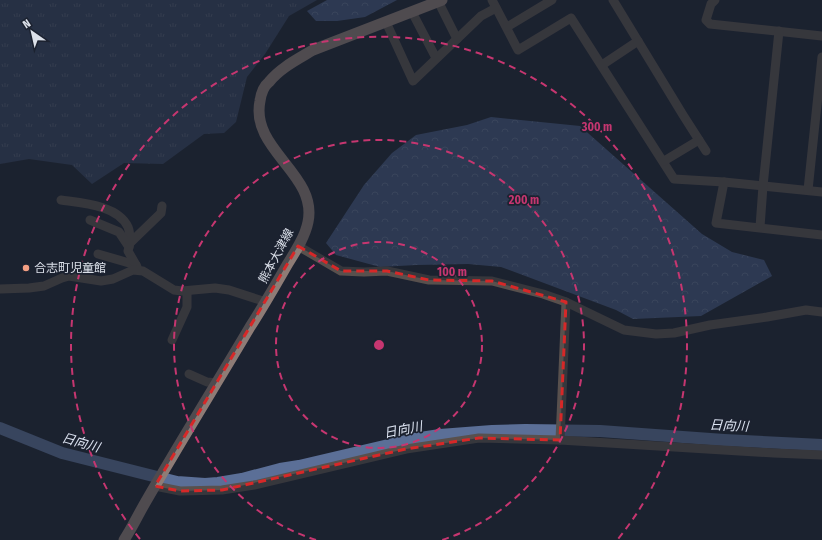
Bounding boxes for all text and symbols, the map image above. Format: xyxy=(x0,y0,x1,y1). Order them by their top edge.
north arrow xyxy=(12,12,52,52)
text: N xyxy=(20,17,33,31)
text: 300 m xyxy=(581,120,612,134)
text: 200 m xyxy=(508,193,539,207)
street label: 熊本大津線 xyxy=(256,226,296,286)
place label: 合志町児童館 xyxy=(34,261,106,275)
marker: 合志町児童館 xyxy=(21,263,31,273)
text: 100 m xyxy=(437,265,467,279)
centre of rings xyxy=(372,338,386,352)
water label: 日向川 xyxy=(709,417,751,434)
water label: 日向川 xyxy=(383,418,426,441)
water label: 日向川 xyxy=(60,430,104,456)

